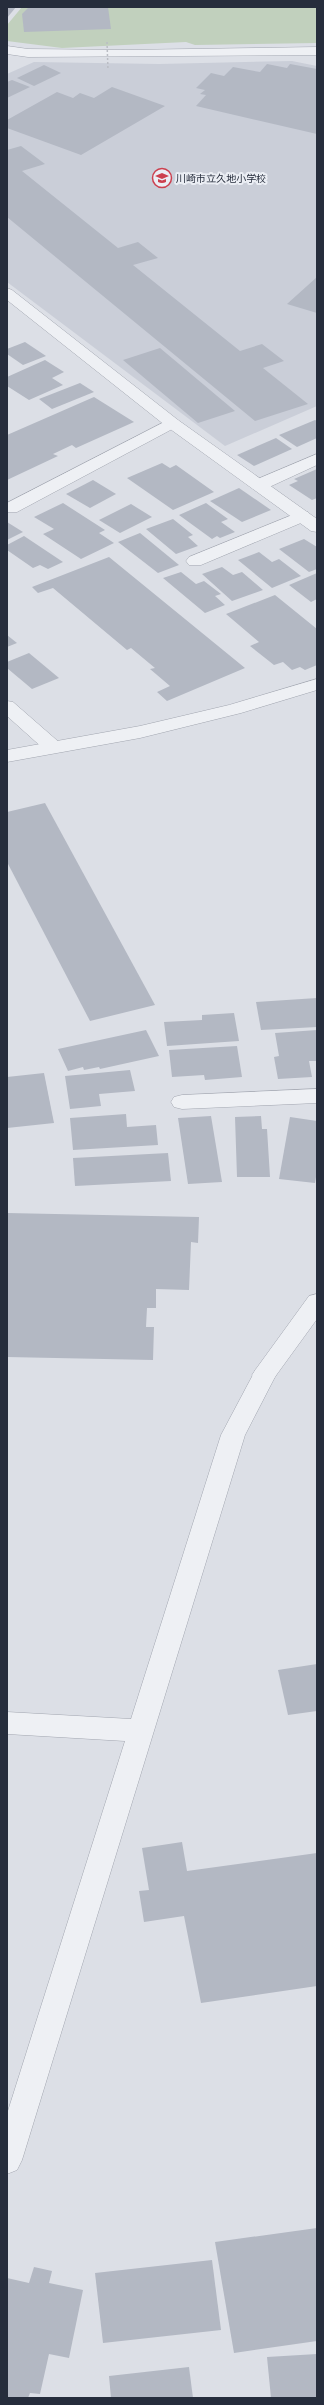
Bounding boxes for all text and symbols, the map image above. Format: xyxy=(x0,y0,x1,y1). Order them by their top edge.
school or university icon: 川崎市立久地小学校 xyxy=(151,167,173,189)
place label: 川崎市立久地小学校 xyxy=(176,172,266,185)

